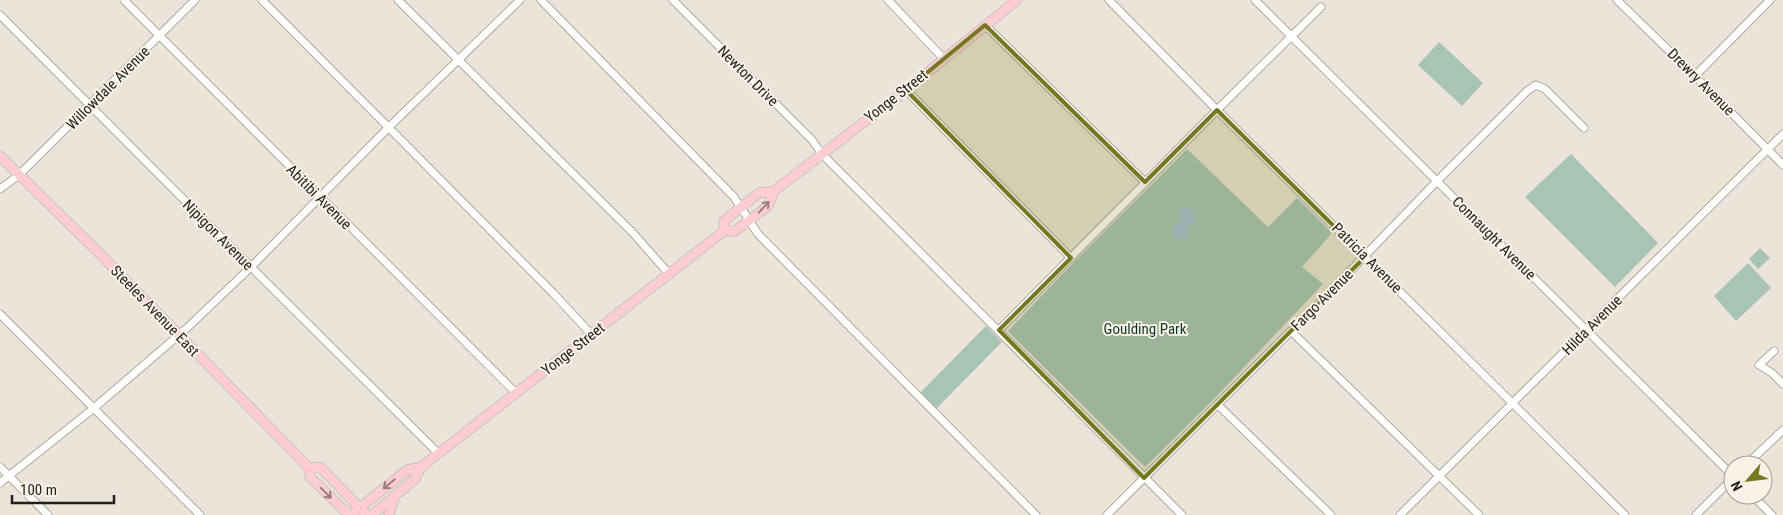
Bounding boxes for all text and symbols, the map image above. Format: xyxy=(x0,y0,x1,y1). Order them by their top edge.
street label: Willowdale Avenue xyxy=(62,42,154,134)
street label: Newton Drive xyxy=(714,42,782,110)
street label: Drewry Avenue xyxy=(1664,45,1738,119)
street label: Yonge Street xyxy=(861,66,931,126)
street label: Abitibi Avenue xyxy=(283,161,355,233)
street label: Connaught Avenue xyxy=(1448,192,1540,284)
street label: Nipigon Avenue xyxy=(179,196,257,274)
one-way arrow xyxy=(758,201,770,214)
street label: Patricia Avenue xyxy=(1328,219,1406,297)
street label: Steeles Avenue East xyxy=(107,262,203,360)
street label: Fargo Avenue xyxy=(1287,265,1357,335)
street label: Hilda Avenue xyxy=(1558,291,1626,359)
street label: Yonge Street xyxy=(538,319,608,379)
park label: Goulding Park xyxy=(1104,320,1187,338)
north arrow xyxy=(1723,455,1773,505)
scale bar xyxy=(12,472,115,504)
one-way arrow xyxy=(383,479,396,490)
text: N xyxy=(1727,479,1746,494)
text: 100 m xyxy=(20,481,57,499)
one-way arrow xyxy=(319,487,332,499)

